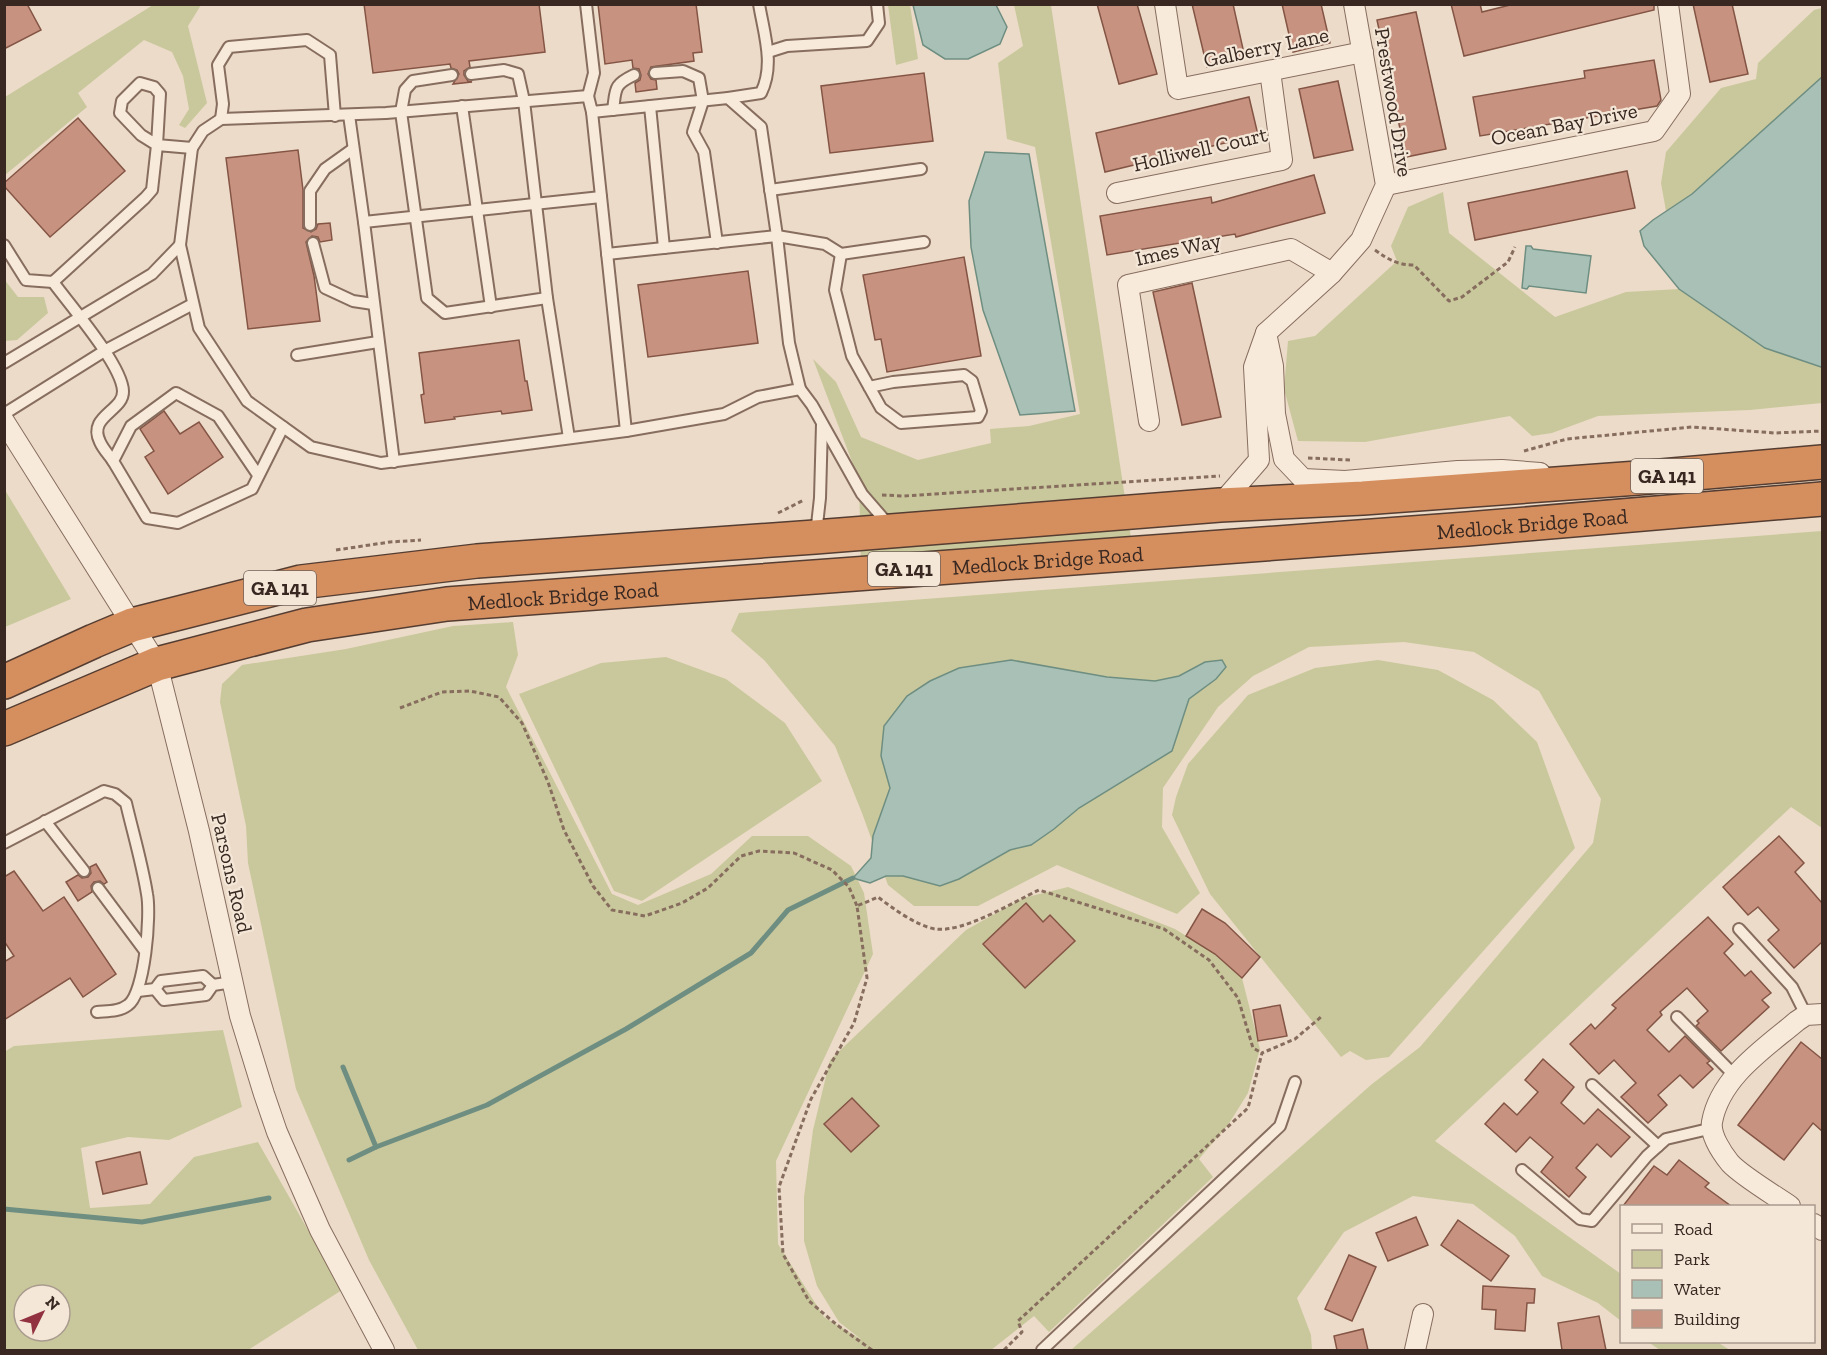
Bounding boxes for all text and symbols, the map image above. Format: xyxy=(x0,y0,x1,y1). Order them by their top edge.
street label: Galberry Lane xyxy=(1201,21,1331,72)
street label: Prestwood Drive xyxy=(1370,26,1418,179)
street label: Ocean Bay Drive xyxy=(1489,98,1639,150)
street label: Holliwell Court xyxy=(1130,121,1270,177)
street label: Imes Way xyxy=(1133,227,1224,271)
road number: GA 141 xyxy=(1631,459,1703,493)
street label: Medlock Bridge Road xyxy=(1436,503,1629,544)
street label: Medlock Bridge Road xyxy=(951,540,1144,579)
road number: GA 141 xyxy=(868,552,940,586)
road number: GA 141 xyxy=(244,571,316,605)
street label: Medlock Bridge Road xyxy=(466,576,660,615)
street label: Parsons Road xyxy=(206,811,258,936)
legend xyxy=(1620,1205,1815,1343)
text: Road xyxy=(1674,1218,1713,1240)
text: Park xyxy=(1674,1248,1710,1270)
text: Water xyxy=(1674,1278,1721,1300)
north arrow xyxy=(12,1283,72,1343)
text: N xyxy=(42,1292,64,1314)
text: Building xyxy=(1674,1308,1740,1330)

